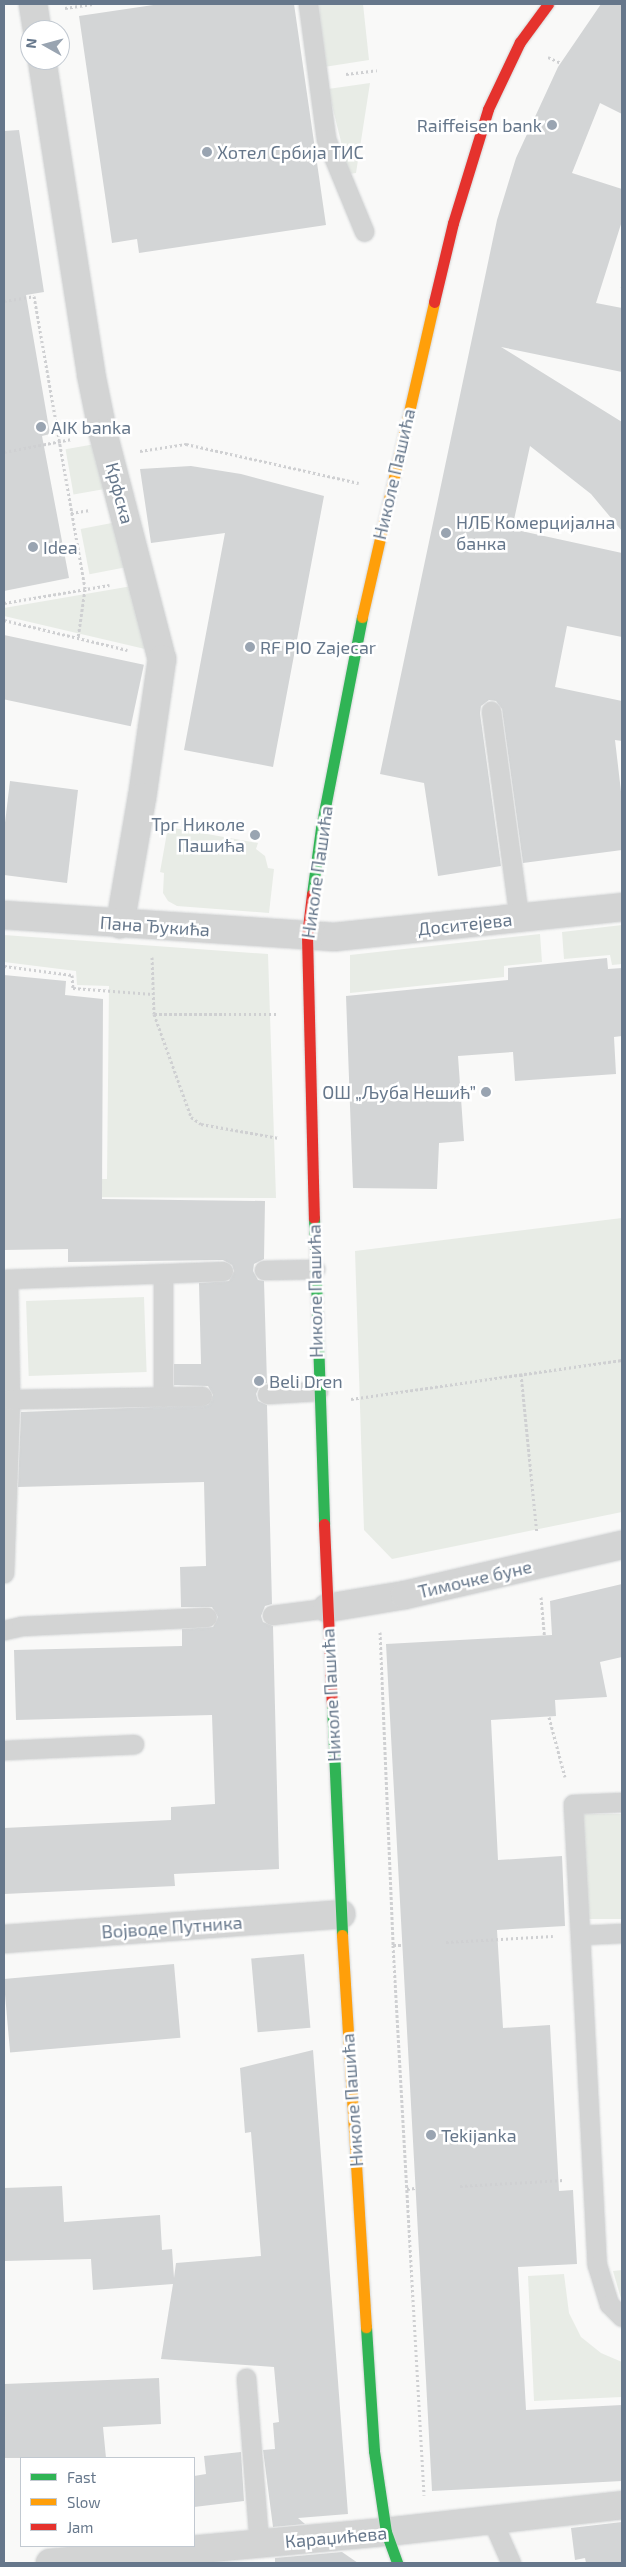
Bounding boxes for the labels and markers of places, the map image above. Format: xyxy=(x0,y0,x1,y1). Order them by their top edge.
place label: Raiffeisen bank xyxy=(417,114,542,136)
marker: Raiffeisen bank xyxy=(546,119,558,131)
place label: Хотел Србија ТИС xyxy=(217,141,364,163)
marker: Хотел Србија ТИС xyxy=(201,146,213,158)
place label: AIK banka xyxy=(51,416,131,438)
marker: AIK banka xyxy=(35,421,47,433)
place label: НЛБ Комерцијална банка xyxy=(456,512,615,554)
marker: НЛБ Комерцијална банка xyxy=(440,527,452,539)
place label: Idea xyxy=(43,536,78,558)
marker: Idea xyxy=(27,541,39,553)
place label: RF PIO Zajecar xyxy=(260,636,376,658)
marker: RF PIO Zajecar xyxy=(244,641,256,653)
place label: Трг Николе Пашића xyxy=(151,814,245,856)
marker: Трг Николе Пашића xyxy=(249,829,261,841)
place label: ОШ „Љуба Нешић” xyxy=(322,1081,476,1103)
marker: ОШ „Љуба Нешић” xyxy=(480,1086,492,1098)
place label: Beli Dren xyxy=(269,1370,343,1392)
marker: Beli Dren xyxy=(253,1375,265,1387)
place label: Tekijanka xyxy=(441,2124,517,2146)
marker: Tekijanka xyxy=(425,2129,437,2141)

